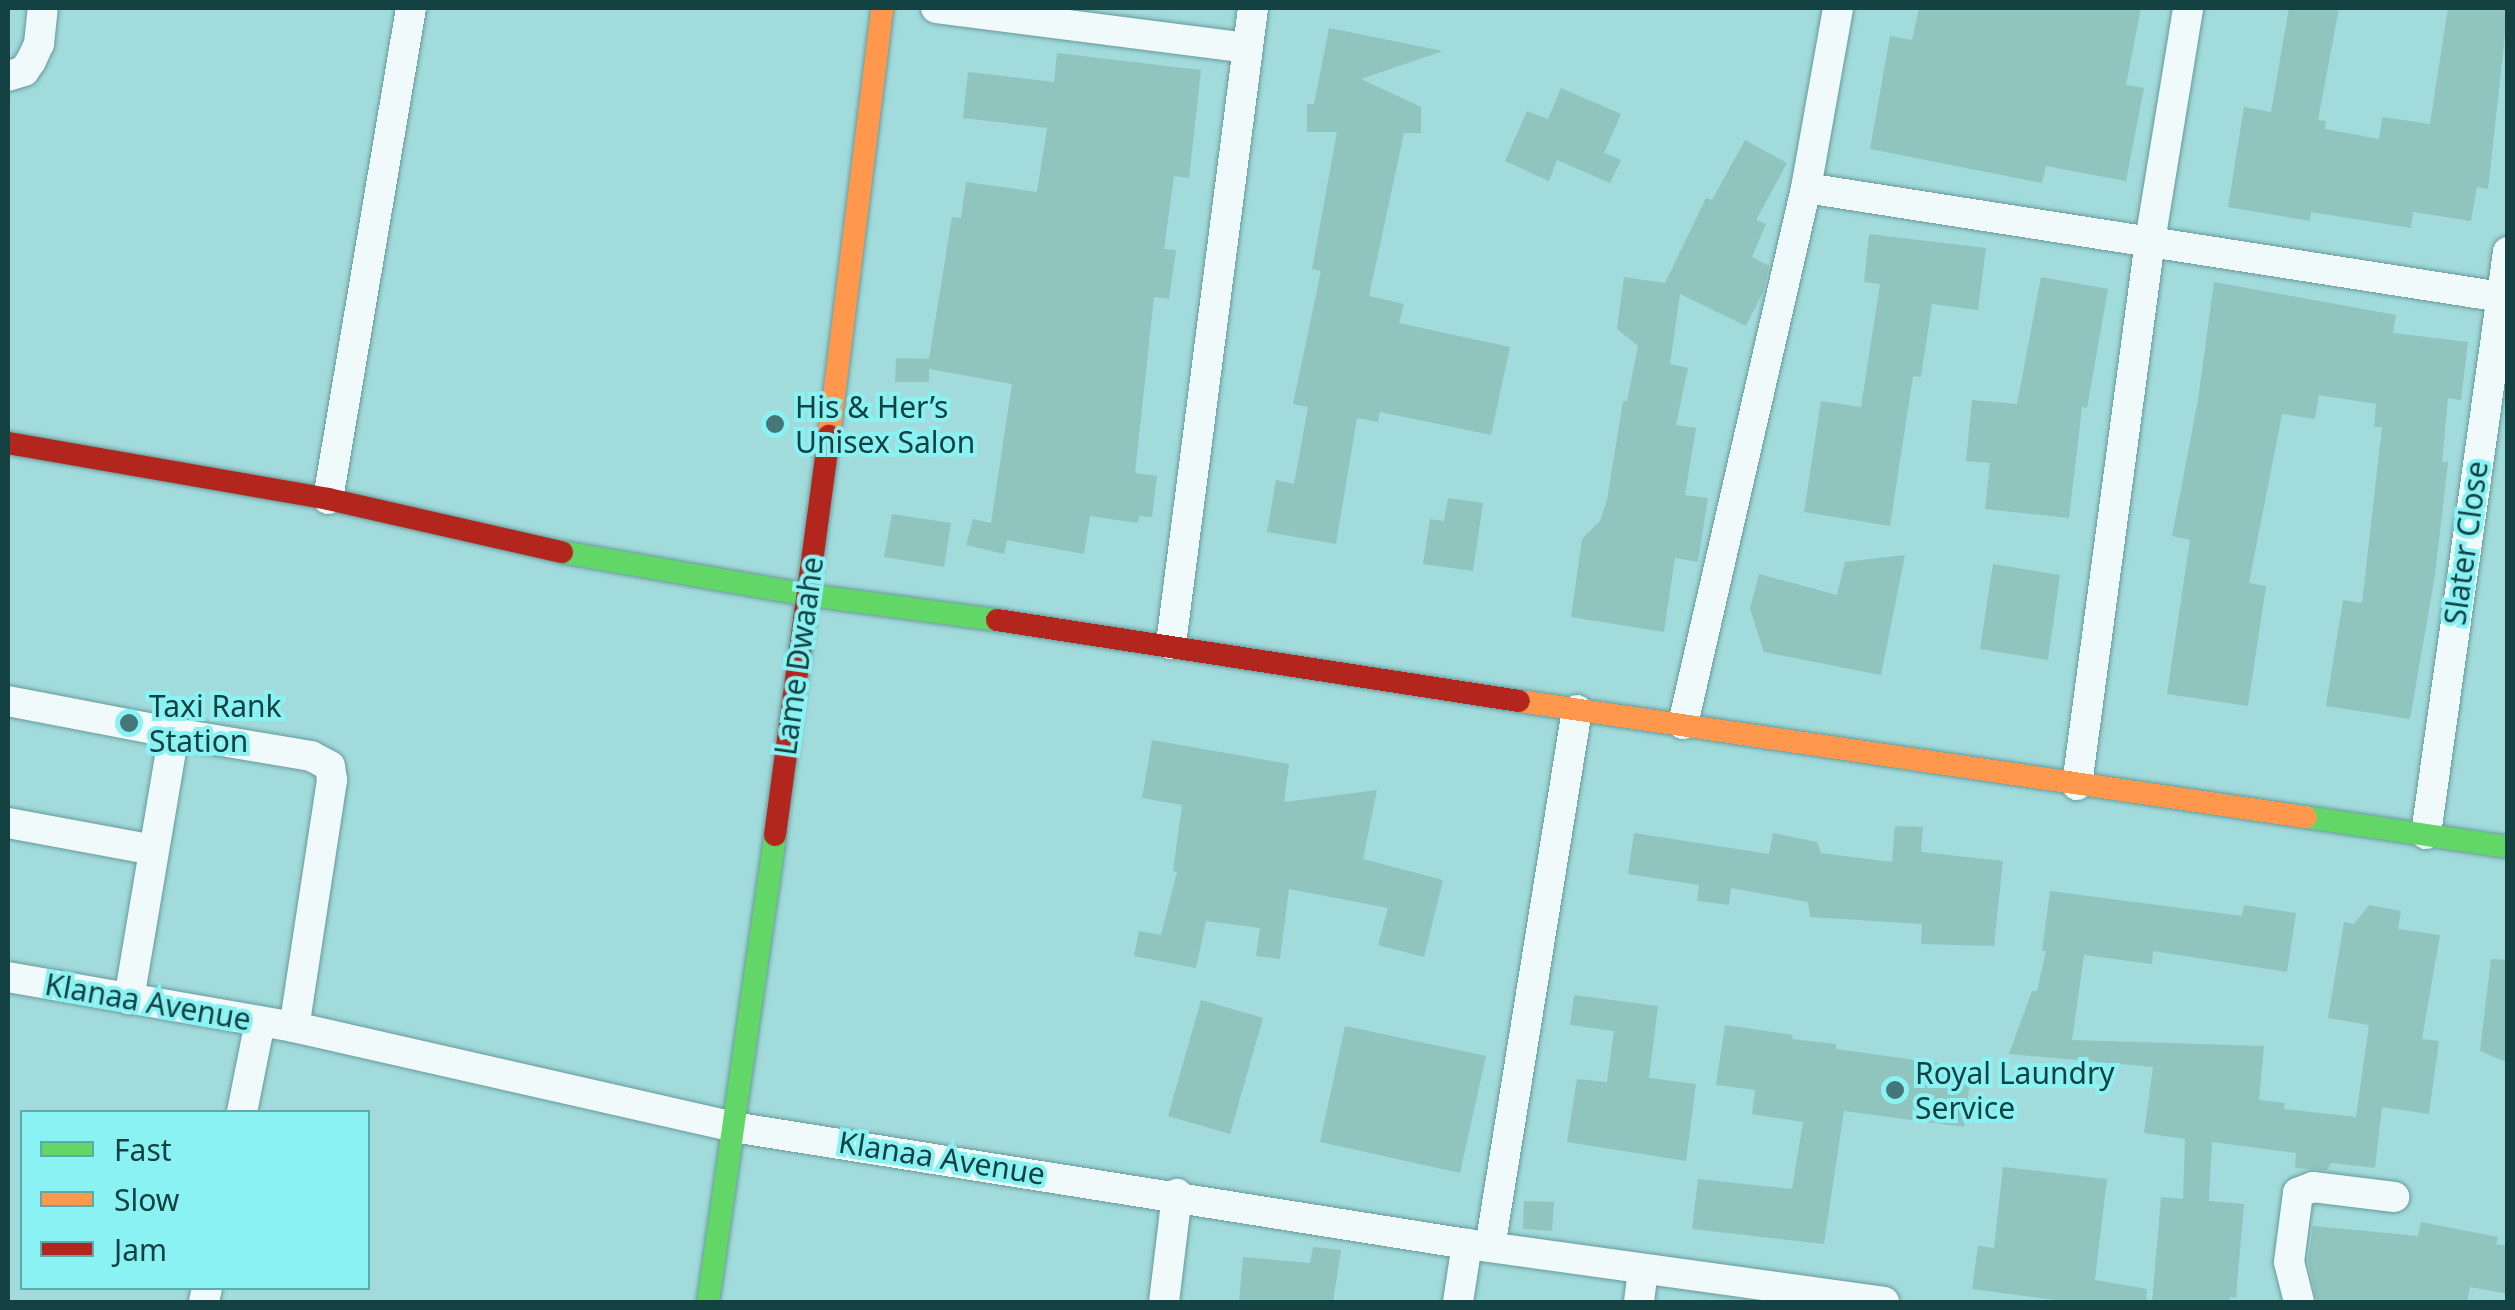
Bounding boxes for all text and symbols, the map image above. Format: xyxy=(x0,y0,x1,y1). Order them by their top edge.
place label: His & Her’s Unisex Salon xyxy=(795,389,975,460)
marker: His & Her’s Unisex Salon xyxy=(764,413,786,435)
street label: Slater Close xyxy=(2437,459,2495,627)
street label: Lame Dwaahe xyxy=(767,555,831,757)
place label: Taxi Rank Station xyxy=(149,688,282,758)
marker: Taxi Rank Station xyxy=(118,712,140,734)
street label: Klanaa Avenue xyxy=(42,966,254,1038)
place label: Royal Laundry Service xyxy=(1915,1055,2115,1126)
marker: Royal Laundry Service xyxy=(1884,1079,1906,1101)
legend xyxy=(20,1110,370,1290)
street label: Klanaa Avenue xyxy=(836,1124,1048,1192)
text: Fast xyxy=(114,1129,172,1170)
text: Slow xyxy=(114,1179,179,1220)
text: Jam xyxy=(114,1229,167,1270)

